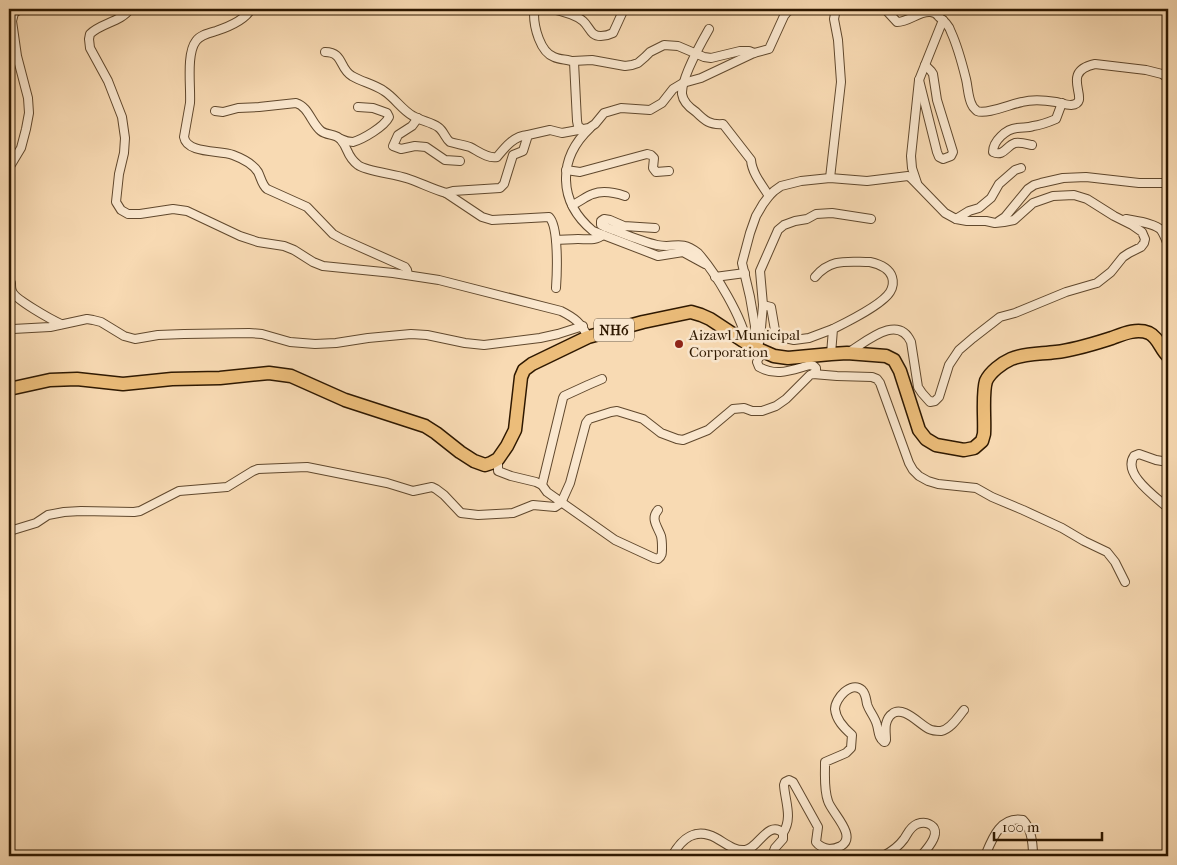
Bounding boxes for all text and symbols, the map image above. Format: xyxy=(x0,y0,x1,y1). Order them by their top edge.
road number: NH6 xyxy=(594,318,634,342)
place label: Aizawl Municipal Corporation xyxy=(688,326,800,361)
marker: Aizawl Municipal Corporation xyxy=(673,338,685,350)
scale bar xyxy=(994,810,1102,842)
text: 100 m xyxy=(1002,818,1040,836)

